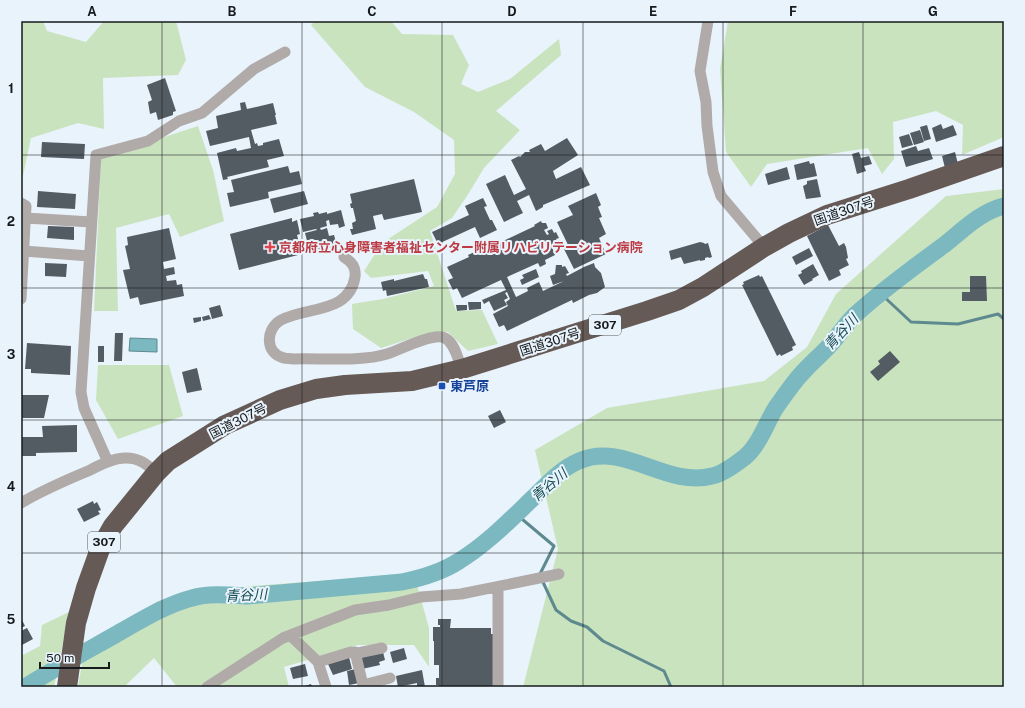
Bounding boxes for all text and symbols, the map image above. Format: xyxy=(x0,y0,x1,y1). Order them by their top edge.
text: A xyxy=(87,4,97,19)
text: B xyxy=(228,4,237,19)
text: C xyxy=(367,4,377,19)
text: D xyxy=(507,4,517,19)
text: E xyxy=(649,4,657,19)
text: F xyxy=(789,4,797,19)
text: G xyxy=(928,4,938,19)
text: 1 xyxy=(8,81,14,96)
street label: 国道307号 xyxy=(812,194,876,228)
text: 2 xyxy=(7,214,15,229)
place label: 京都府立心身障害者福祉センター附属リハビリテーション病院 xyxy=(279,240,643,255)
marker: 京都府立心身障害者福祉センター附属リハビリテーション病院 xyxy=(264,241,276,253)
water label: 青谷川 xyxy=(821,310,863,353)
road number: 307 xyxy=(589,315,621,335)
street label: 国道307号 xyxy=(518,325,582,359)
text: 3 xyxy=(7,347,16,362)
place label: 東芦原 xyxy=(450,379,489,394)
marker: 東芦原 xyxy=(437,381,447,391)
street label: 国道307号 xyxy=(207,400,269,442)
water label: 青谷川 xyxy=(528,464,572,505)
text: 4 xyxy=(7,479,16,494)
road number: 307 xyxy=(88,532,120,552)
water label: 青谷川 xyxy=(225,586,269,604)
text: 5 xyxy=(7,612,16,627)
scale bar xyxy=(40,644,109,670)
text: 50 m xyxy=(46,651,74,665)

